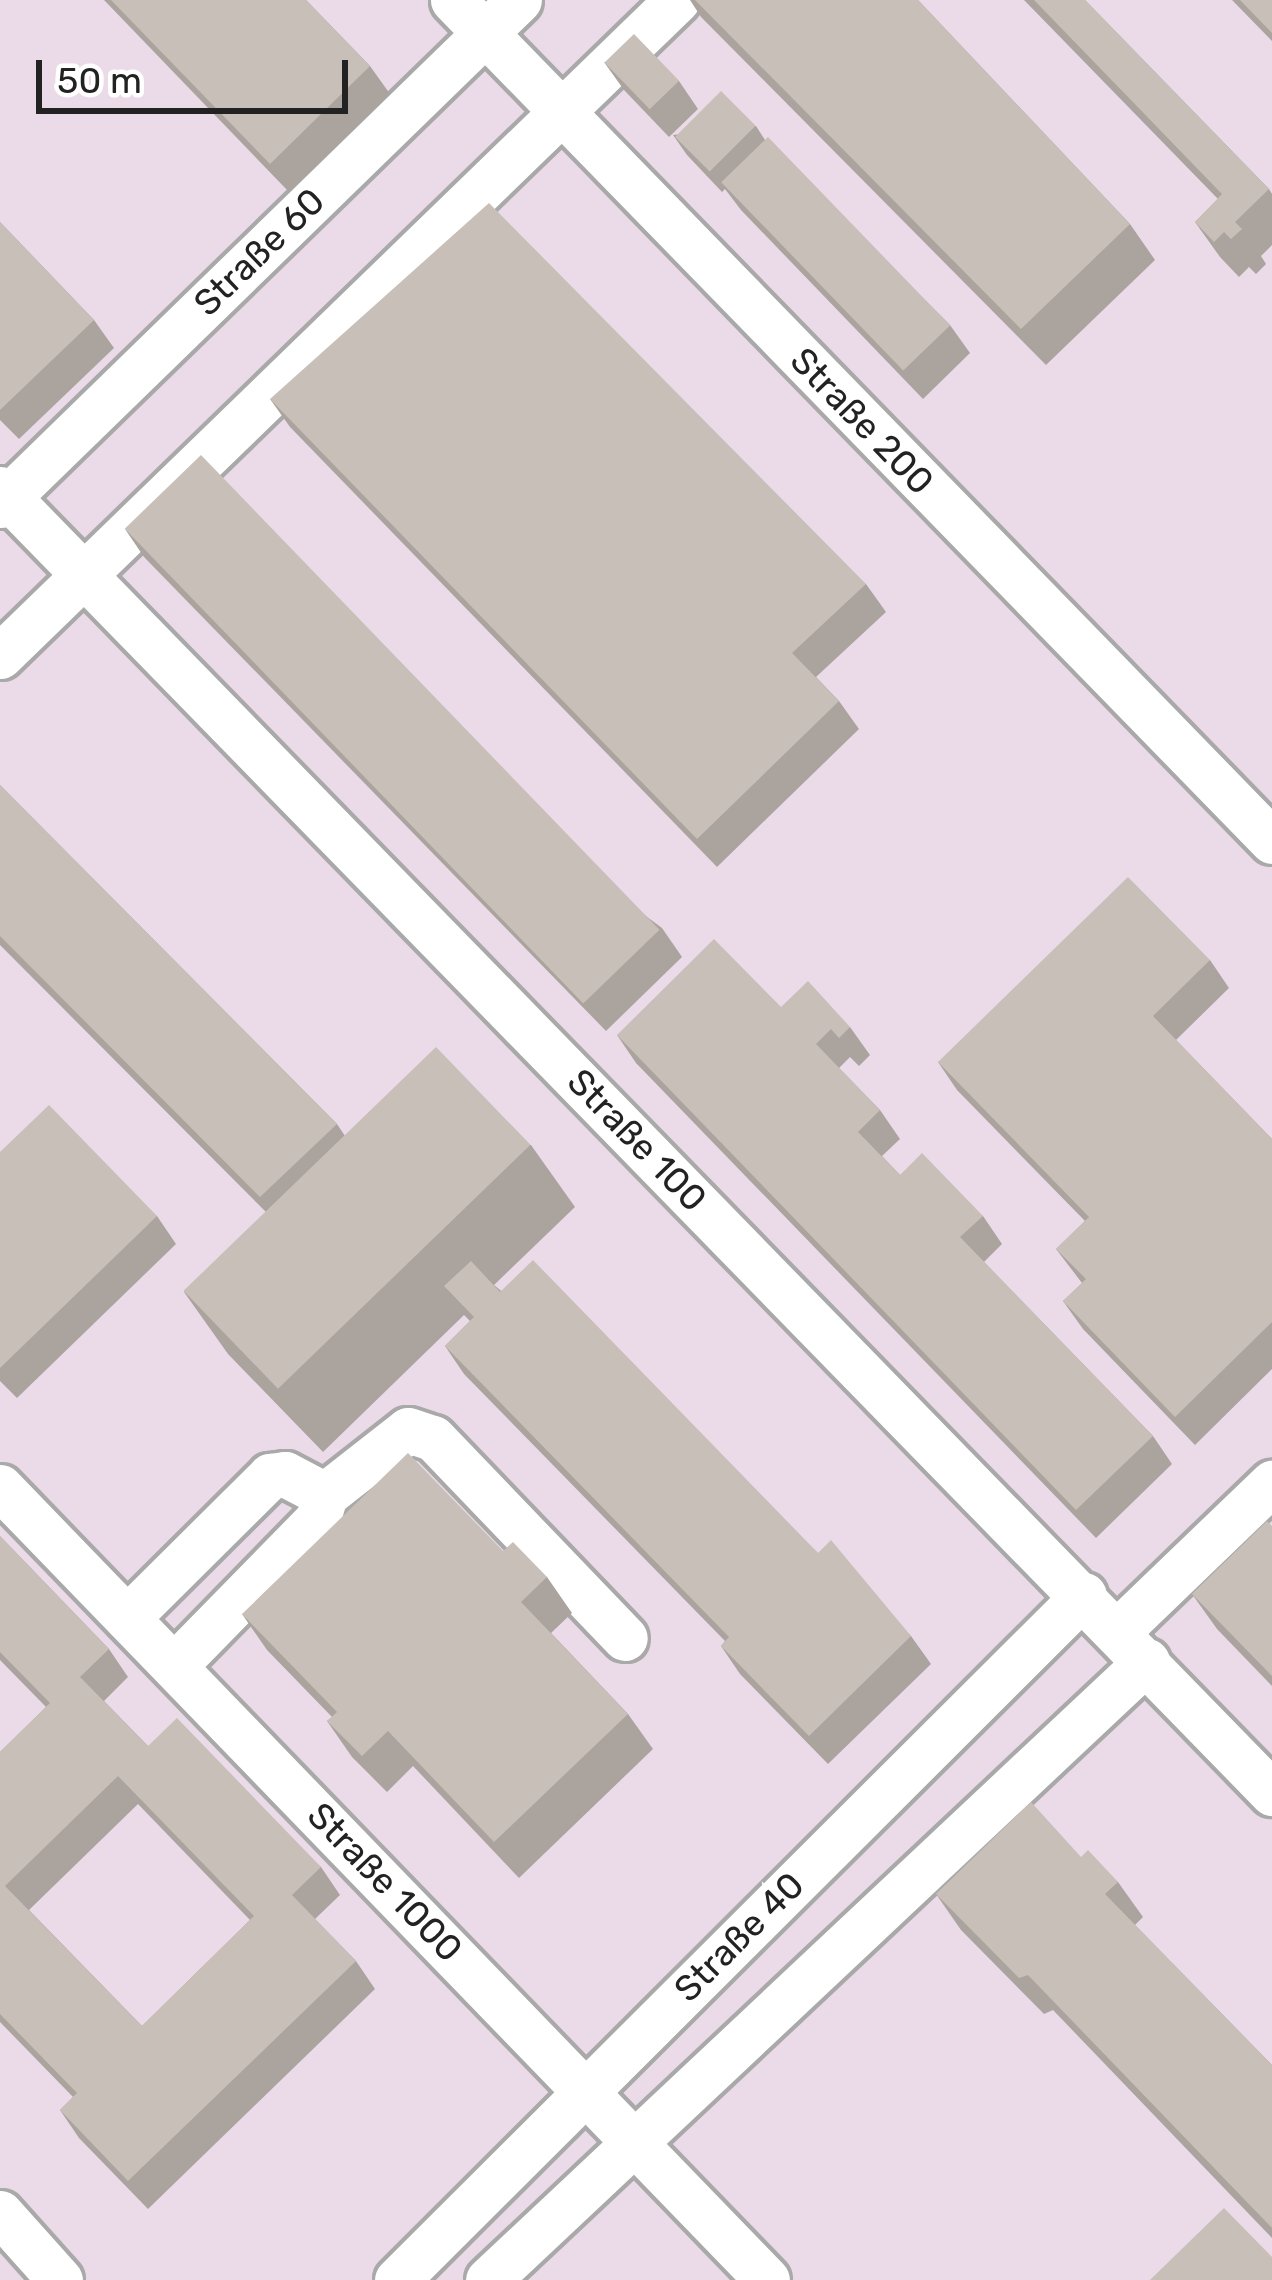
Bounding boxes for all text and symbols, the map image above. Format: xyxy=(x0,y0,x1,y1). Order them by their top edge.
scale bar xyxy=(42,36,354,110)
text: 50 m xyxy=(57,59,142,102)
street label: Straße 60 xyxy=(185,179,333,325)
street label: Straße 200 xyxy=(782,339,942,503)
street label: Straße 100 xyxy=(559,1060,715,1220)
street label: Straße 1000 xyxy=(299,1794,471,1970)
street label: Straße 40 xyxy=(665,1863,813,2011)

